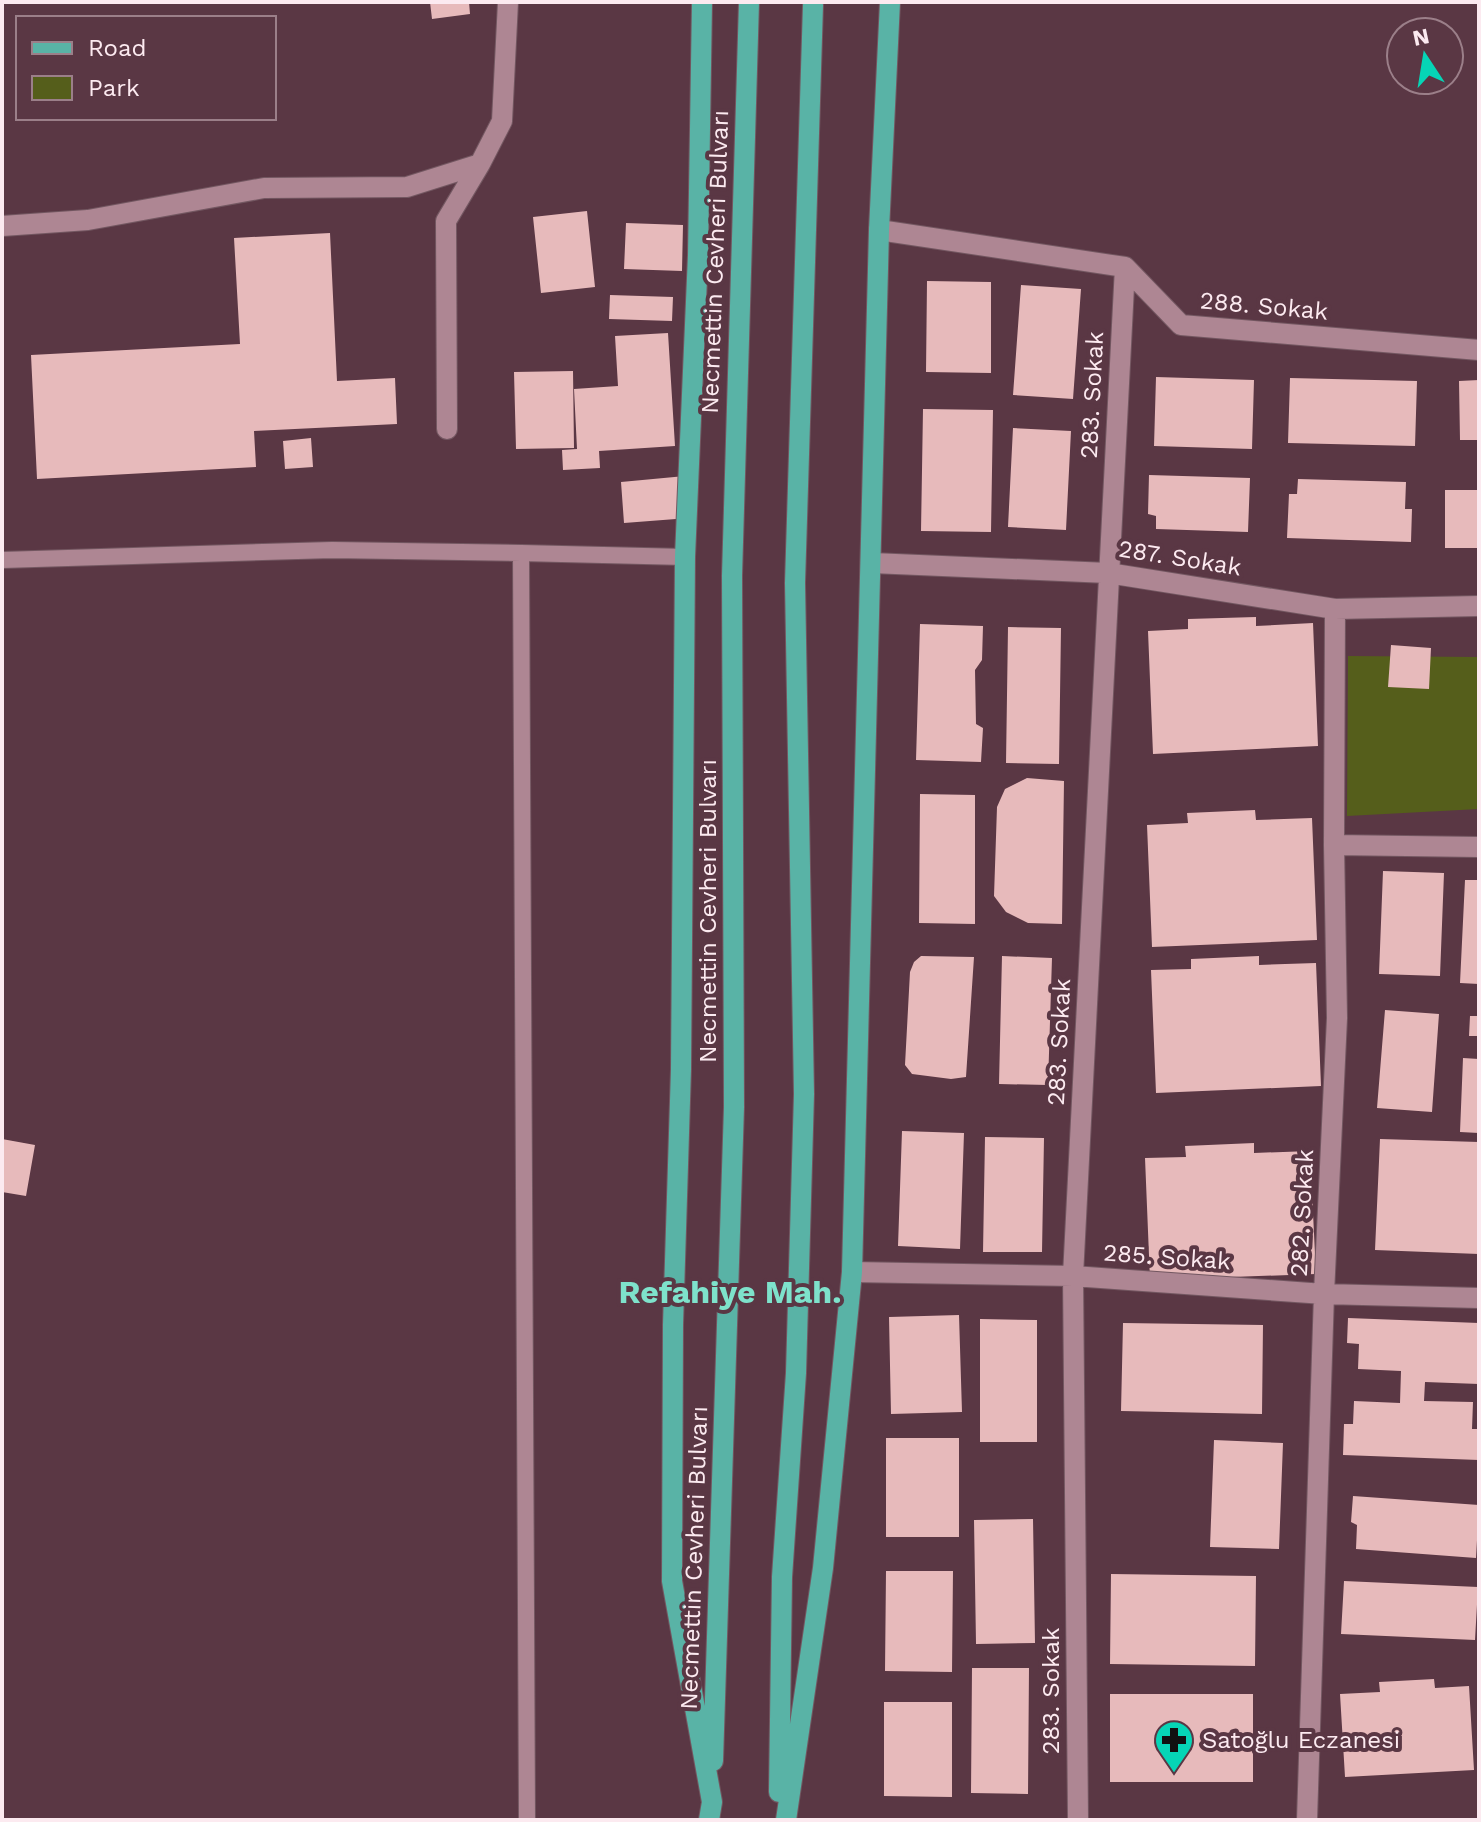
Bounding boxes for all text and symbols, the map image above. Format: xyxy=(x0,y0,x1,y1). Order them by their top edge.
legend xyxy=(16,16,276,120)
north arrow xyxy=(1385,16,1465,96)
text: N xyxy=(1410,23,1432,51)
text: Road xyxy=(88,34,147,62)
text: Park xyxy=(88,74,140,102)
street label: Necmettin Cevheri Bulvarı xyxy=(696,110,734,414)
street label: 288. Sokak xyxy=(1199,286,1330,326)
street label: 283. Sokak xyxy=(1075,330,1109,459)
street label: 287. Sokak xyxy=(1117,534,1244,582)
street label: Necmettin Cevheri Bulvarı xyxy=(694,759,722,1063)
street label: 283. Sokak xyxy=(1042,977,1076,1106)
street label: 282. Sokak xyxy=(1285,1148,1319,1277)
street label: 285. Sokak xyxy=(1102,1239,1232,1275)
district label: Refahiye Mah. xyxy=(619,1273,841,1311)
street label: Necmettin Cevheri Bulvarı xyxy=(675,1406,713,1710)
street label: 283. Sokak xyxy=(1037,1627,1065,1755)
pharmacy icon: Satoğlu Eczanesi xyxy=(1153,1719,1195,1774)
place label: Satoğlu Eczanesi xyxy=(1202,1726,1400,1754)

